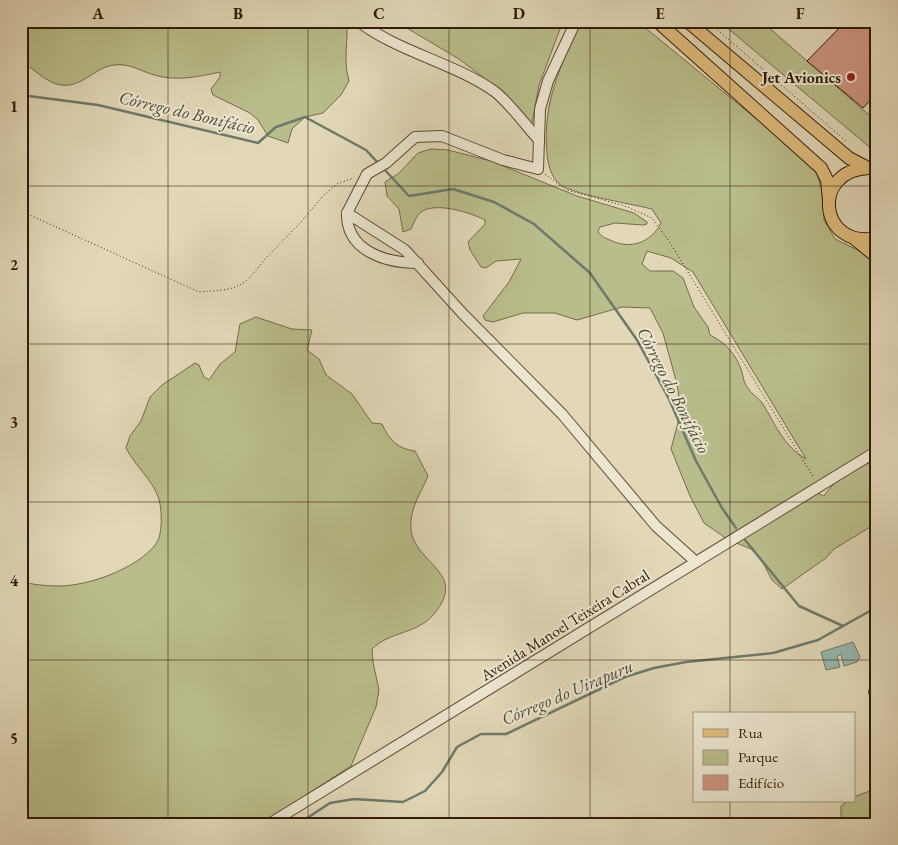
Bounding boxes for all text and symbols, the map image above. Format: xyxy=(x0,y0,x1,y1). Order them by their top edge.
text: A xyxy=(91,3,104,24)
text: B xyxy=(233,3,243,24)
text: C xyxy=(373,3,385,24)
text: D xyxy=(513,3,525,24)
text: E xyxy=(655,3,665,24)
text: F xyxy=(796,3,805,24)
place label: Jet Avionics xyxy=(760,67,841,88)
marker: Jet Avionics xyxy=(845,71,857,83)
water label: Córrego do Bonifácio xyxy=(117,85,257,140)
text: 1 xyxy=(10,96,18,117)
text: 2 xyxy=(10,254,19,275)
water label: Córrego do Bonifácio xyxy=(631,323,716,458)
text: 3 xyxy=(10,412,18,433)
street label: Avenida Manoel Teixeira Cabral xyxy=(476,564,654,686)
text: 4 xyxy=(10,570,19,591)
water label: Córrego do Uirapuru xyxy=(498,654,637,731)
legend xyxy=(693,712,856,802)
text: Rua xyxy=(738,723,763,742)
text: 5 xyxy=(10,728,18,749)
text: Parque xyxy=(738,747,778,766)
text: Edifício xyxy=(738,773,784,792)

